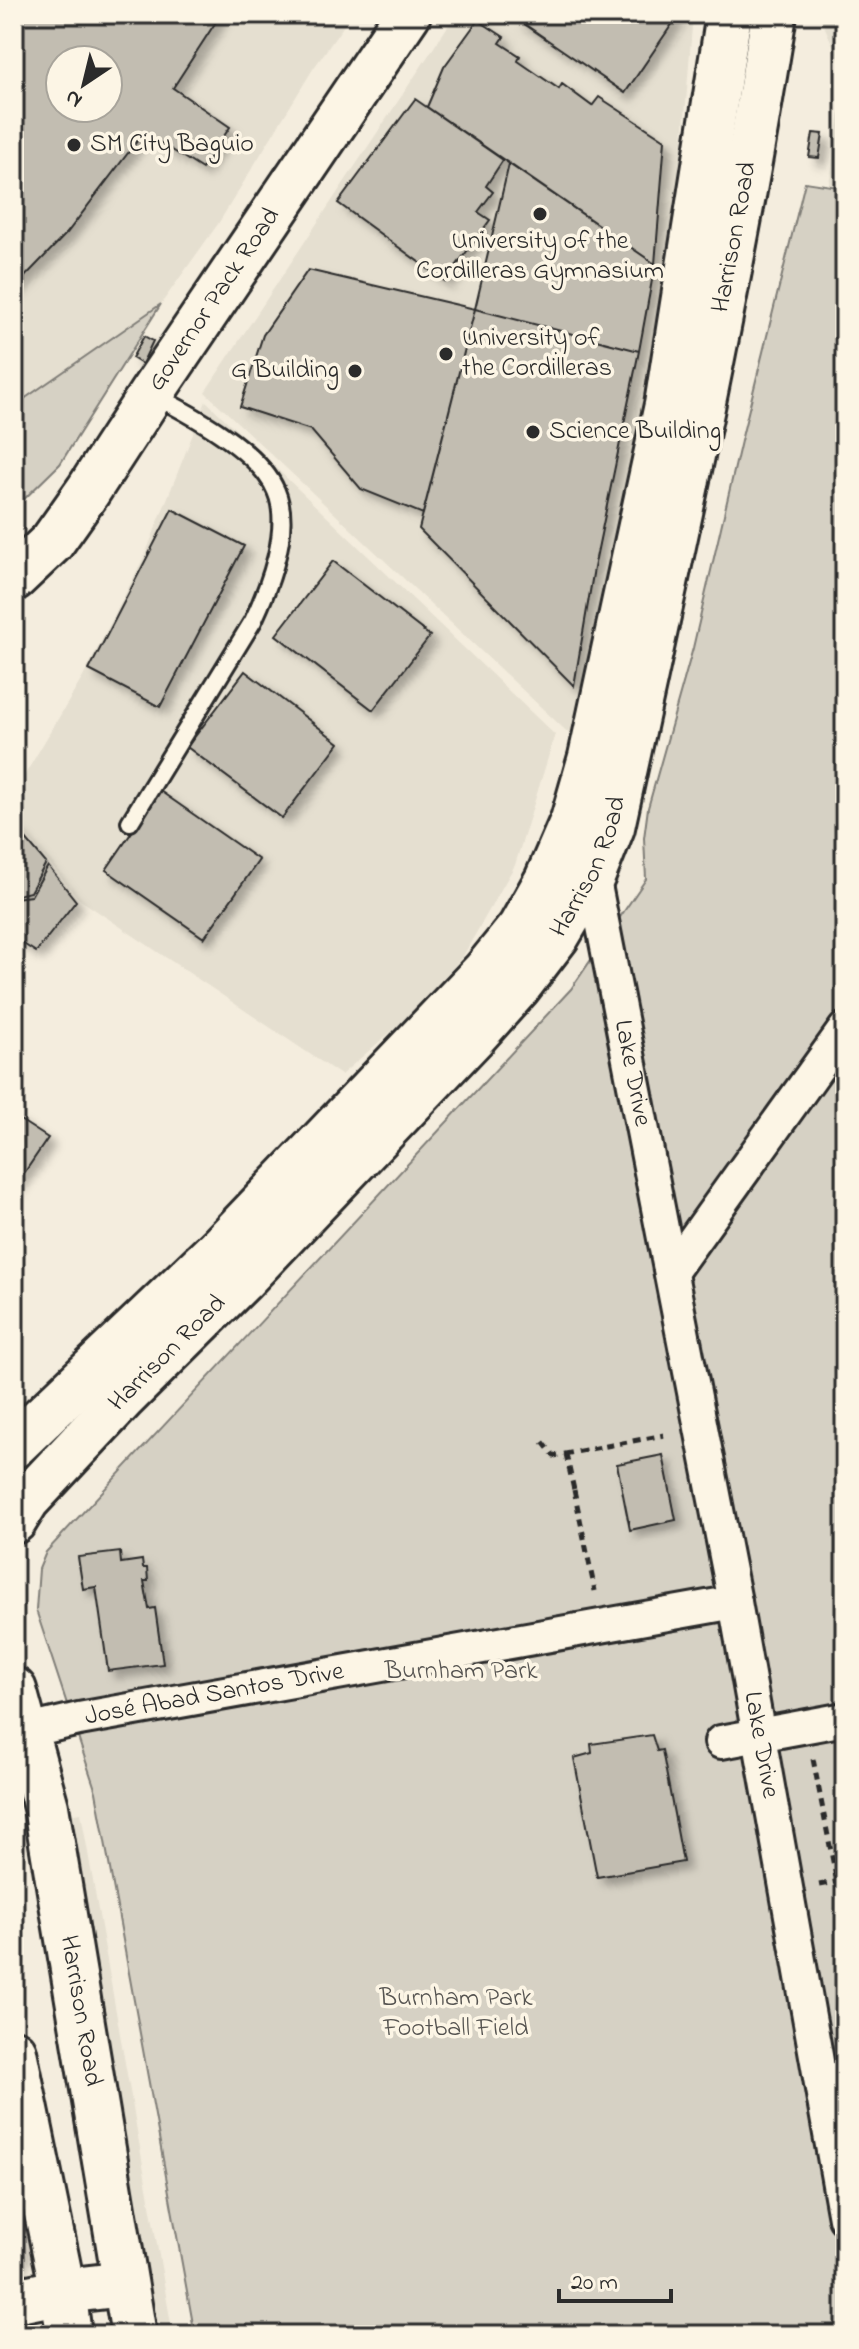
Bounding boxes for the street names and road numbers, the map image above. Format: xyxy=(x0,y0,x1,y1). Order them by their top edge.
street label: Harrison Road xyxy=(702,159,768,316)
street label: Governor Pack Road xyxy=(139,200,291,400)
street label: Harrison Road xyxy=(541,793,637,945)
street label: Lake Drive xyxy=(603,1017,661,1130)
street label: Harrison Road xyxy=(100,1286,236,1421)
street label: José Abad Santos Drive xyxy=(82,1653,347,1737)
street label: Lake Drive xyxy=(732,1689,789,1802)
street label: Harrison Road xyxy=(49,1932,111,2090)

